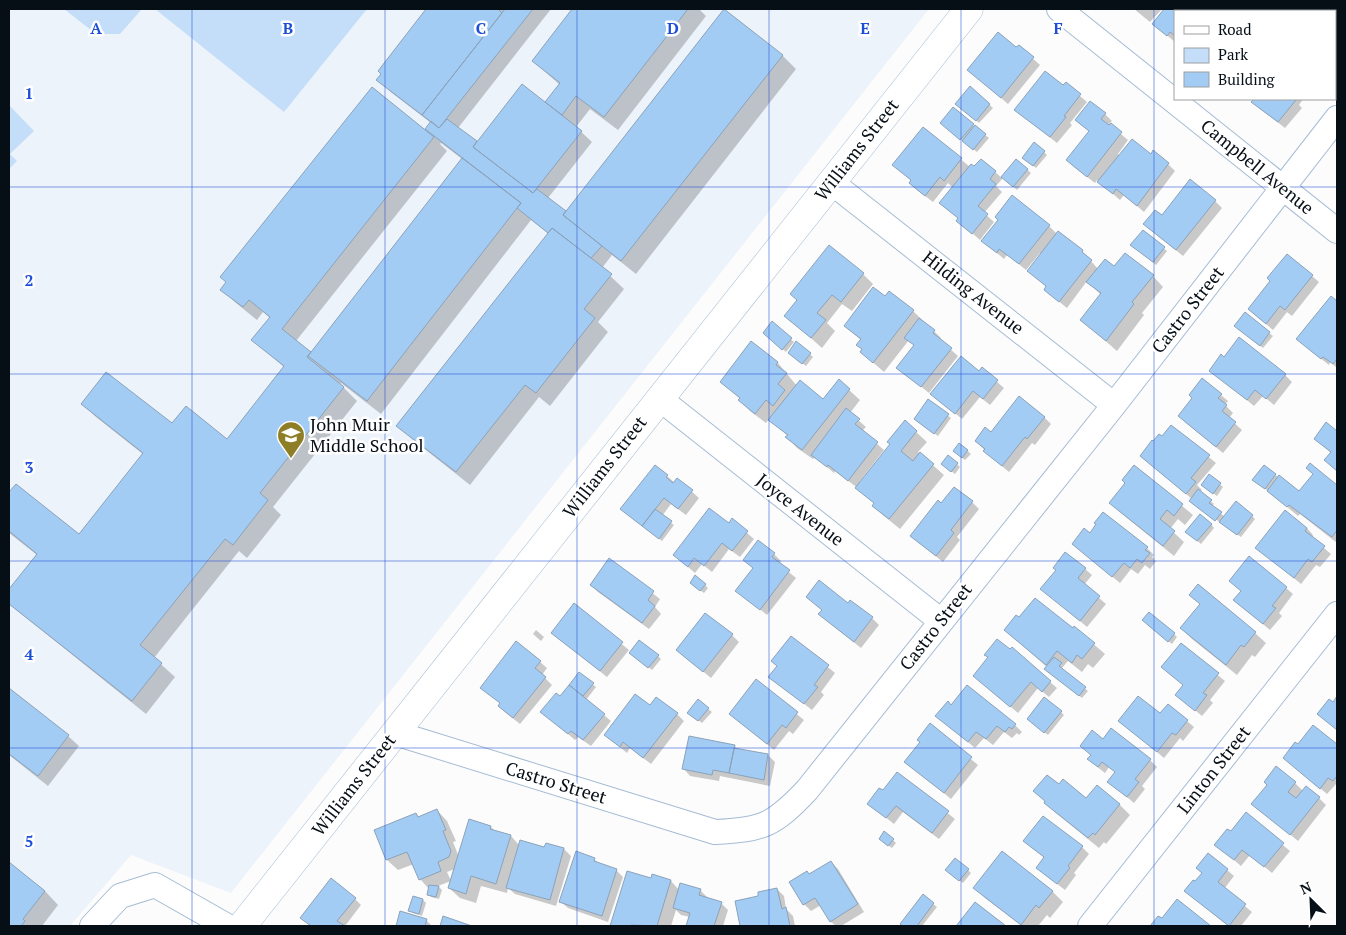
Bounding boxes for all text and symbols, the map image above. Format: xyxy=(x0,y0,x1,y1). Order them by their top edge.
legend xyxy=(1174,10,1336,100)
text: A xyxy=(90,17,102,39)
text: B xyxy=(283,17,293,39)
text: C xyxy=(476,17,486,39)
text: D xyxy=(667,17,679,39)
text: E xyxy=(860,17,870,39)
text: F xyxy=(1053,17,1063,39)
text: Road xyxy=(1218,19,1251,39)
text: Park xyxy=(1218,44,1248,64)
text: Building xyxy=(1218,69,1276,89)
text: 1 xyxy=(24,82,34,104)
street label: Williams Street xyxy=(809,93,904,205)
street label: Campbell Avenue xyxy=(1196,113,1319,219)
street label: Hilding Avenue xyxy=(918,245,1029,339)
street label: Castro Street xyxy=(1146,261,1229,358)
text: 2 xyxy=(24,269,34,291)
street label: Williams Street xyxy=(557,410,652,522)
place label: John Muir Middle School xyxy=(310,412,424,457)
school or university icon: John Muir Middle School xyxy=(276,420,306,459)
text: 3 xyxy=(24,456,34,478)
street label: Joyce Avenue xyxy=(752,468,849,551)
street label: Castro Street xyxy=(894,578,977,675)
text: 4 xyxy=(24,643,34,665)
street label: Linton Street xyxy=(1171,720,1255,818)
street label: Williams Street xyxy=(306,728,401,840)
street label: Castro Street xyxy=(503,755,610,809)
text: 5 xyxy=(24,830,34,852)
north arrow xyxy=(1286,875,1336,925)
text: N xyxy=(1297,877,1315,899)

